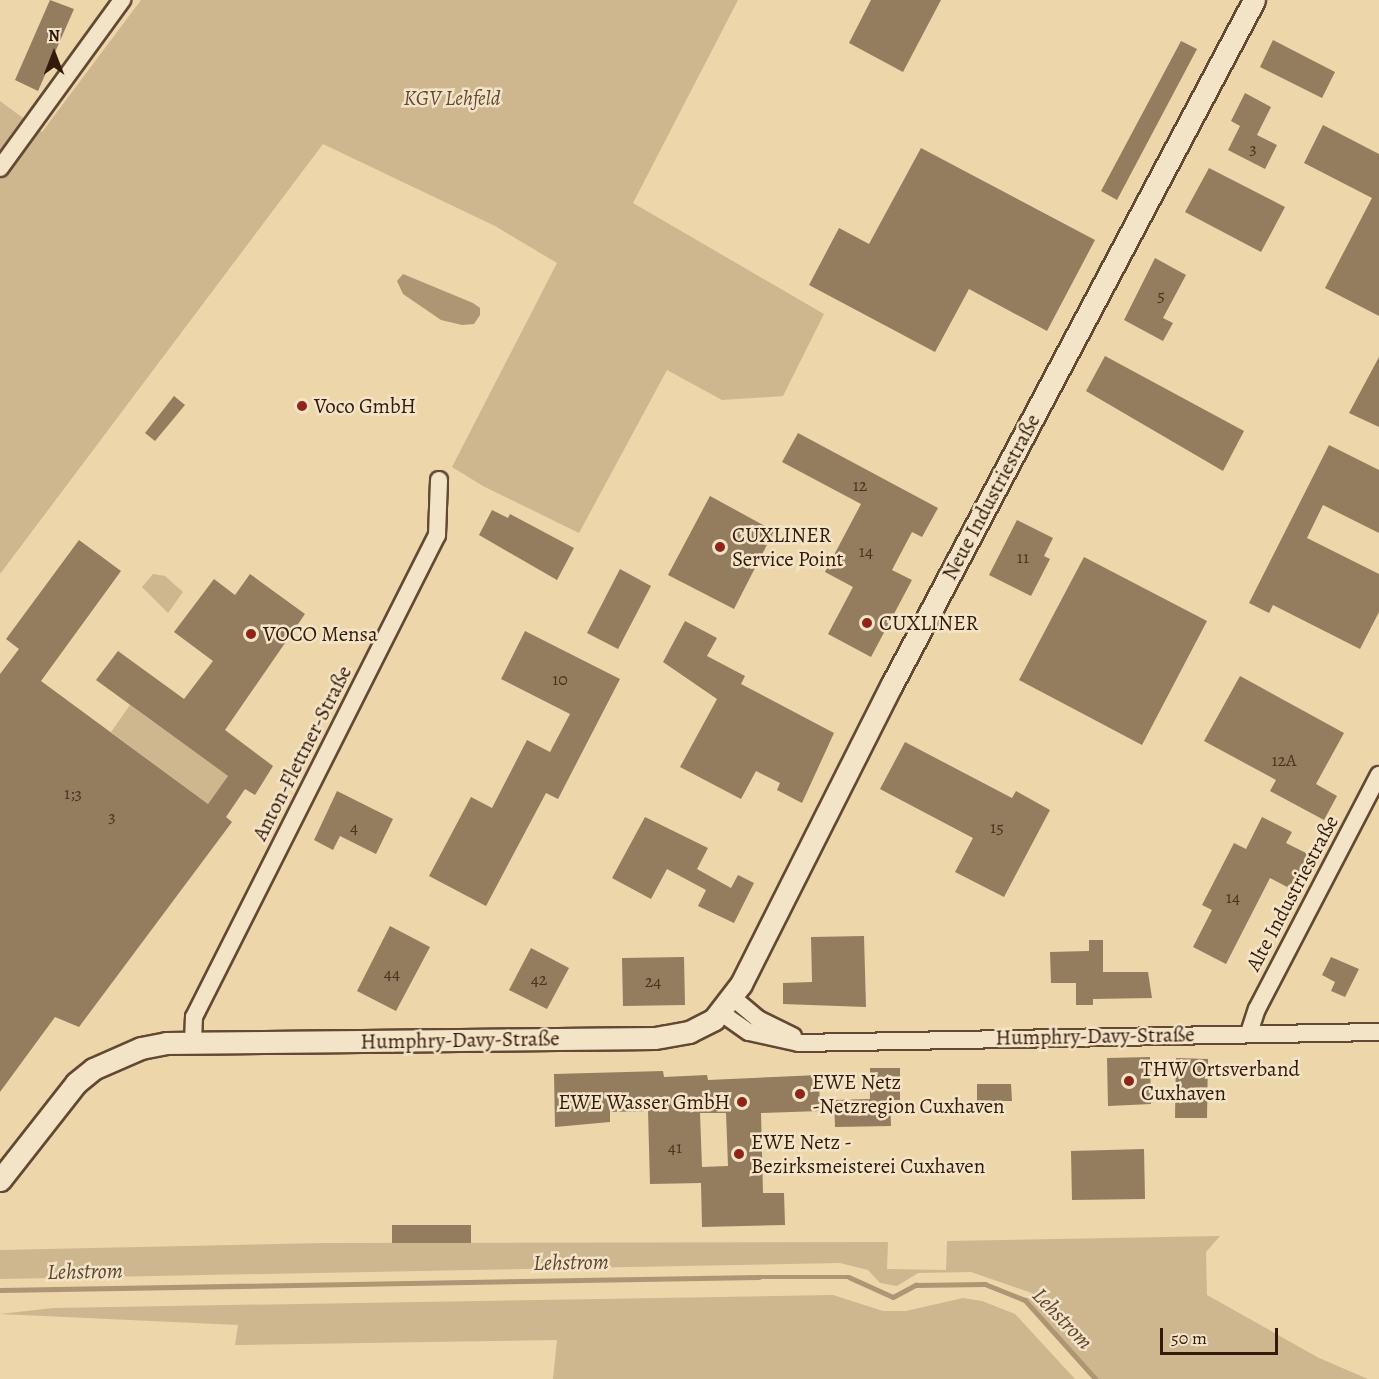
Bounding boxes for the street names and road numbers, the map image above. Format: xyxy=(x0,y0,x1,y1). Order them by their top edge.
street label: Neue Industriestraße xyxy=(937,410,1045,584)
street label: Anton-Flettner-Straße xyxy=(247,661,357,845)
street label: Alte Industriestraße xyxy=(1240,811,1344,975)
street label: Humphry-Davy-Straße xyxy=(995,1022,1195,1050)
street label: Humphry-Davy-Straße xyxy=(360,1026,560,1054)

